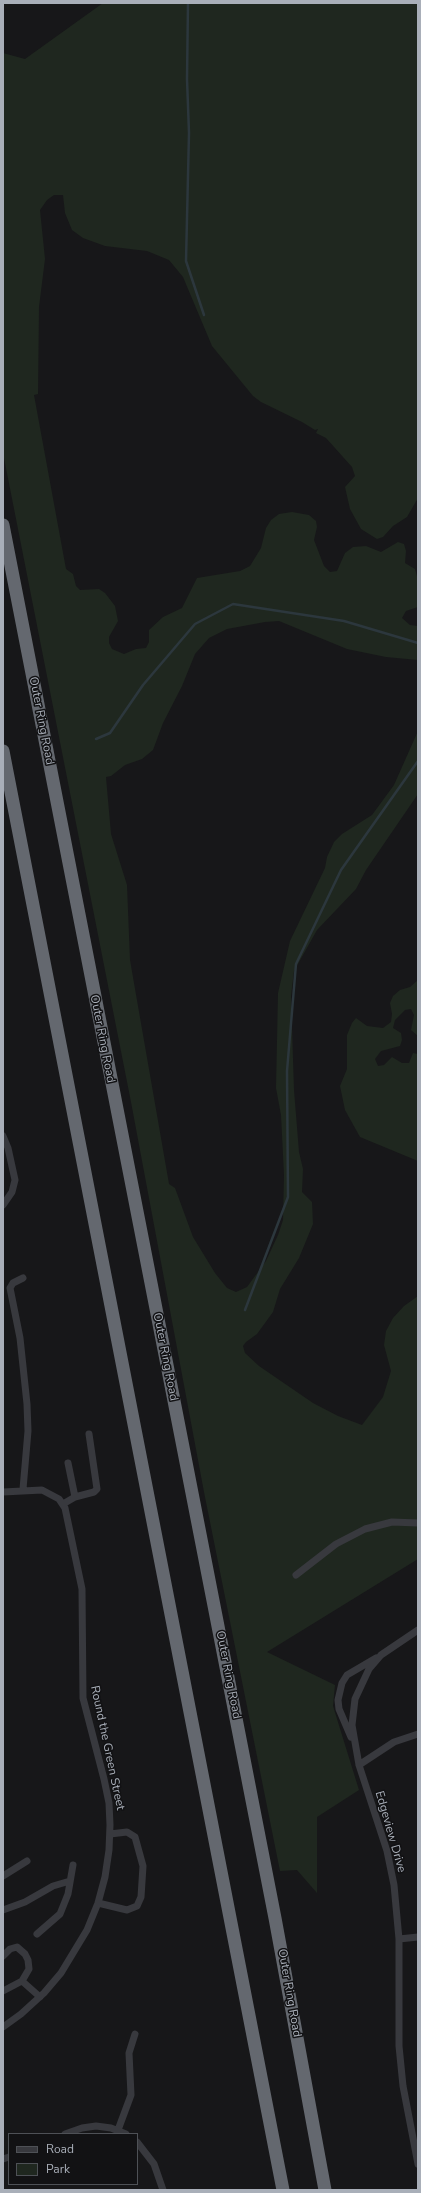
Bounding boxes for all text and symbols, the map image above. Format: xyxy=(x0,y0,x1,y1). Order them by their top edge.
street label: Outer Ring Road xyxy=(25,676,57,766)
street label: Outer Ring Road xyxy=(86,994,118,1084)
street label: Outer Ring Road xyxy=(149,1312,181,1402)
street label: Outer Ring Road xyxy=(212,1630,244,1720)
street label: Round the Green Street xyxy=(87,1684,127,1812)
street label: Edgeview Drive xyxy=(371,1790,409,1874)
street label: Outer Ring Road xyxy=(274,1948,304,2038)
legend xyxy=(8,2133,138,2185)
text: Road xyxy=(46,2141,74,2157)
text: Park xyxy=(46,2161,70,2177)

